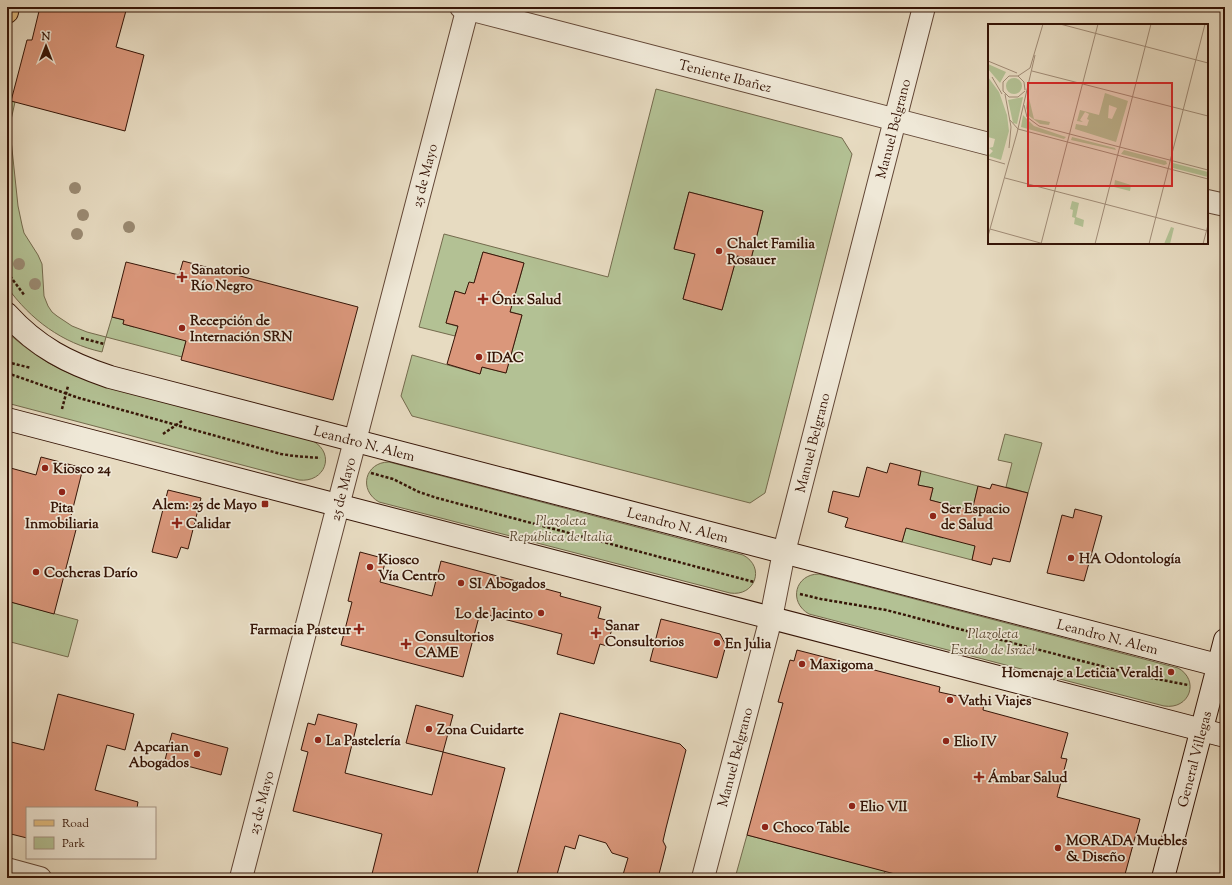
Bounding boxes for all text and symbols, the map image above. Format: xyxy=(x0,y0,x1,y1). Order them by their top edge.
inset map xyxy=(988,24,1208,244)
north arrow xyxy=(26,26,66,66)
text: N xyxy=(41,29,51,45)
street label: Teniente Ibañez xyxy=(676,56,773,99)
street label: Manuel Belgrano xyxy=(872,77,917,181)
street label: 25 de Mayo xyxy=(408,142,444,210)
place label: Chalet Familia Rosauer xyxy=(727,235,815,271)
marker: Chalet Familia Rosauer xyxy=(714,246,724,256)
place label: Sanatorio Río Negro xyxy=(191,261,253,297)
marker: Sanatorio Río Negro xyxy=(176,271,188,283)
place label: Ónix Salud xyxy=(492,290,561,311)
marker: Ónix Salud xyxy=(477,293,489,305)
place label: Recepción de Internación SRN xyxy=(190,312,293,348)
marker: Recepción de Internación SRN xyxy=(177,323,187,333)
place label: IDAC xyxy=(487,349,524,369)
marker: IDAC xyxy=(474,352,484,362)
street label: Manuel Belgrano xyxy=(792,391,837,495)
street label: Leandro N. Alem xyxy=(311,422,417,468)
street label: 25 de Mayo xyxy=(326,455,362,524)
place label: Kiosco 24 xyxy=(53,460,111,480)
marker: Kiosco 24 xyxy=(40,463,50,473)
marker: Pita Inmobiliaria xyxy=(57,487,67,497)
place label: Alem: 25 de Mayo xyxy=(152,496,257,516)
place label: Pita Inmobiliaria xyxy=(25,499,99,535)
marker: Alem: 25 de Mayo xyxy=(260,499,270,509)
place label: Ser Espacio de Salud xyxy=(941,500,1010,536)
street label: Leandro N. Alem xyxy=(624,504,731,550)
marker: Ser Espacio de Salud xyxy=(928,511,938,521)
park label: Plazoleta República de Italia xyxy=(509,512,613,548)
place label: Calidar xyxy=(186,515,232,535)
marker: Calidar xyxy=(171,517,183,529)
place label: HA Odontología xyxy=(1079,550,1182,570)
place label: Kiosco Vía Centro xyxy=(378,551,445,587)
marker: HA Odontología xyxy=(1066,553,1076,563)
marker: Kiosco Vía Centro xyxy=(365,562,375,572)
place label: Cocheras Darío xyxy=(44,564,138,584)
marker: Cocheras Darío xyxy=(31,567,41,577)
place label: SI Abogados xyxy=(469,575,546,595)
marker: SI Abogados xyxy=(456,578,466,588)
place label: Lo de Jacinto xyxy=(455,605,533,625)
marker: Lo de Jacinto xyxy=(536,608,546,618)
street label: Leandro N. Alem xyxy=(1054,616,1160,661)
place label: Sanar Consultorios xyxy=(605,617,684,653)
place label: Farmacia Pasteur xyxy=(250,621,352,641)
marker: Farmacia Pasteur xyxy=(354,624,364,634)
park label: Plazoleta Estado de Israel xyxy=(950,625,1036,661)
marker: Sanar Consultorios xyxy=(590,627,602,639)
place label: Consultorios CAME xyxy=(415,628,494,664)
place label: En Julia xyxy=(725,635,772,655)
marker: Consultorios CAME xyxy=(400,638,412,650)
marker: En Julia xyxy=(712,638,722,648)
place label: Maxigoma xyxy=(810,656,874,676)
marker: Maxigoma xyxy=(797,659,807,669)
place label: Homenaje a Leticia Veraldi xyxy=(1002,664,1163,684)
marker: Homenaje a Leticia Veraldi xyxy=(1166,667,1176,677)
place label: Vathi Viajes xyxy=(958,692,1032,712)
marker: Vathi Viajes xyxy=(945,695,955,705)
street label: Manuel Belgrano xyxy=(714,705,759,810)
street label: General Villegas xyxy=(1174,709,1218,810)
place label: Zona Cuidarte xyxy=(437,721,525,741)
marker: Zona Cuidarte xyxy=(424,724,434,734)
place label: La Pastelería xyxy=(326,732,401,752)
place label: Elio IV xyxy=(954,733,997,753)
marker: La Pastelería xyxy=(313,735,323,745)
marker: Elio IV xyxy=(941,736,951,746)
place label: Apcarian Abogados xyxy=(128,738,190,774)
marker: Apcarian Abogados xyxy=(192,749,202,759)
place label: Ámbar Salud xyxy=(988,768,1068,789)
street label: 25 de Mayo xyxy=(245,769,281,837)
marker: Ámbar Salud xyxy=(973,771,985,783)
place label: Elio VII xyxy=(860,798,908,818)
marker: Elio VII xyxy=(847,801,857,811)
legend xyxy=(26,807,156,859)
text: Road xyxy=(62,815,89,833)
place label: Choco Table xyxy=(773,819,850,839)
marker: Choco Table xyxy=(760,822,770,832)
place label: MORADA Muebles & Diseño xyxy=(1066,832,1188,868)
text: Park xyxy=(62,835,85,853)
marker: MORADA Muebles & Diseño xyxy=(1053,843,1063,853)

